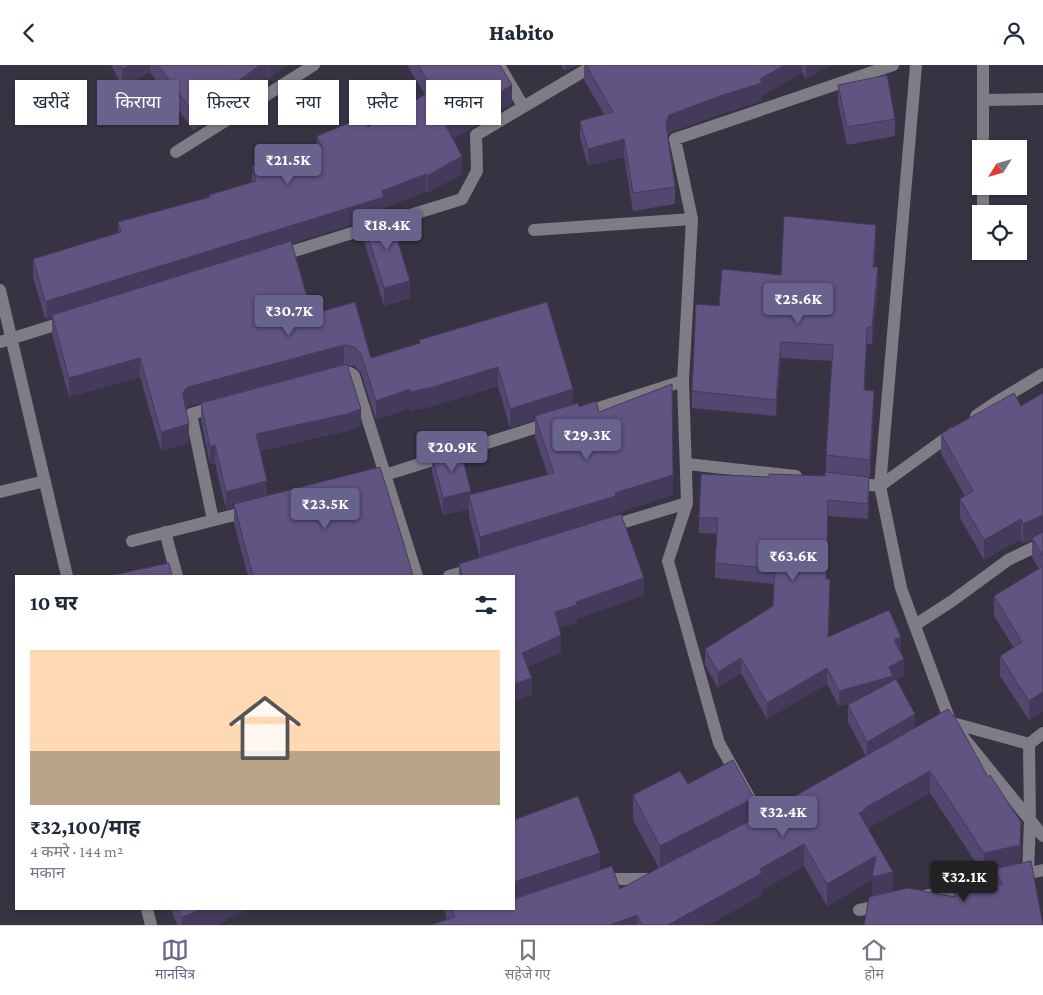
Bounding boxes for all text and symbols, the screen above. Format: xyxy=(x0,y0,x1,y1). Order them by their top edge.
icon: back xyxy=(15,19,43,47)
icon: person xyxy=(1000,19,1028,47)
text: Habito xyxy=(489,20,554,45)
chip: खरीदें xyxy=(15,80,87,125)
chip: किराया xyxy=(97,80,179,125)
chip: फ़िल्टर xyxy=(189,80,268,125)
chip: नया xyxy=(278,80,339,125)
chip: फ़्लैट xyxy=(349,80,416,125)
chip: मकान xyxy=(426,80,501,125)
north arrow xyxy=(972,140,1028,195)
map controls xyxy=(972,140,1027,260)
pin: ₹21.5K xyxy=(247,143,329,186)
text: ₹21.5K xyxy=(265,151,311,168)
button: locate xyxy=(972,205,1027,260)
pin: ₹18.4K xyxy=(346,209,428,251)
text: ₹18.4K xyxy=(364,216,410,233)
pin: ₹25.6K xyxy=(757,283,839,325)
text: ₹25.6K xyxy=(774,290,822,307)
pin: ₹30.7K xyxy=(248,295,330,337)
text: ₹30.7K xyxy=(265,302,313,319)
pin: ₹29.3K xyxy=(546,419,628,461)
text: ₹29.3K xyxy=(563,426,611,443)
pin: ₹20.9K xyxy=(411,431,493,473)
text: ₹20.9K xyxy=(427,438,477,455)
pin: ₹23.5K xyxy=(284,487,366,530)
text: ₹23.5K xyxy=(302,495,348,512)
pin: ₹63.6K xyxy=(752,539,834,582)
text: ₹63.6K xyxy=(769,547,817,564)
text: 10 घर xyxy=(30,591,78,615)
icon: filters xyxy=(472,591,500,619)
icon: home xyxy=(220,683,310,773)
pin: ₹32.4K xyxy=(742,795,824,838)
text: ₹32.4K xyxy=(759,803,807,820)
text: ₹32,100/माह xyxy=(30,815,140,839)
text: 4 कमरे · 144 m² xyxy=(30,843,123,860)
pin: ₹32.1K xyxy=(923,861,1005,903)
text: मकान xyxy=(30,864,65,881)
text: ₹32.1K xyxy=(942,868,986,885)
tab: मानचित्र xyxy=(155,936,195,985)
tab: सहेजे गए xyxy=(505,936,550,985)
tab: होम xyxy=(860,936,888,985)

